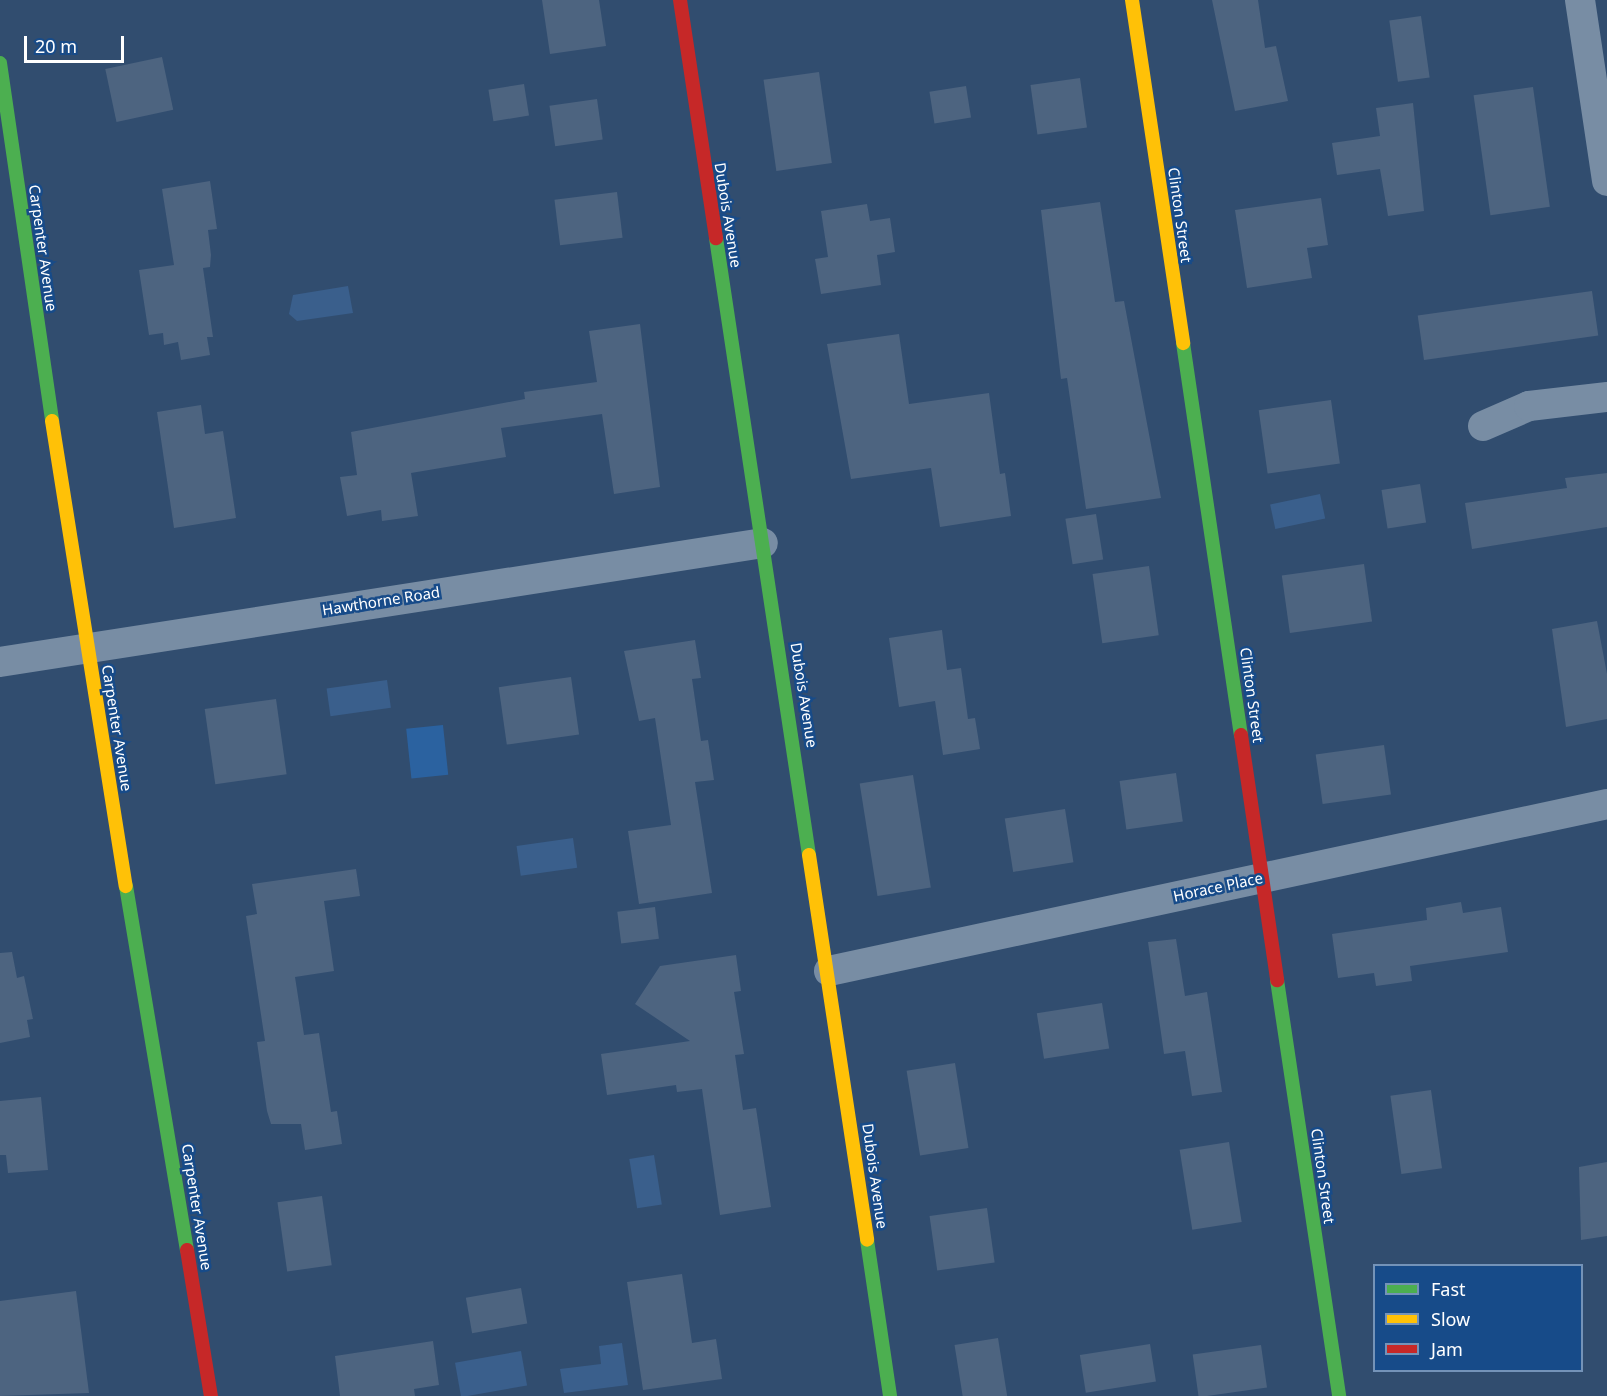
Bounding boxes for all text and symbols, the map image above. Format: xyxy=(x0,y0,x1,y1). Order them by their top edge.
scale bar xyxy=(27,24,128,62)
text: 20 m xyxy=(35,34,77,58)
street label: Dubois Avenue xyxy=(711,161,745,269)
street label: Clinton Street xyxy=(1164,166,1196,264)
street label: Carpenter Avenue xyxy=(25,184,61,312)
street label: Hawthorne Road xyxy=(321,583,441,619)
street label: Dubois Avenue xyxy=(787,641,821,749)
street label: Clinton Street xyxy=(1236,646,1268,744)
street label: Carpenter Avenue xyxy=(98,664,136,792)
street label: Horace Place xyxy=(1172,869,1264,905)
street label: Dubois Avenue xyxy=(859,1122,891,1230)
street label: Clinton Street xyxy=(1307,1127,1339,1225)
street label: Carpenter Avenue xyxy=(178,1143,216,1271)
legend xyxy=(1373,1264,1583,1372)
text: Fast xyxy=(1431,1277,1466,1301)
text: Slow xyxy=(1431,1307,1470,1331)
text: Jam xyxy=(1431,1337,1463,1361)

